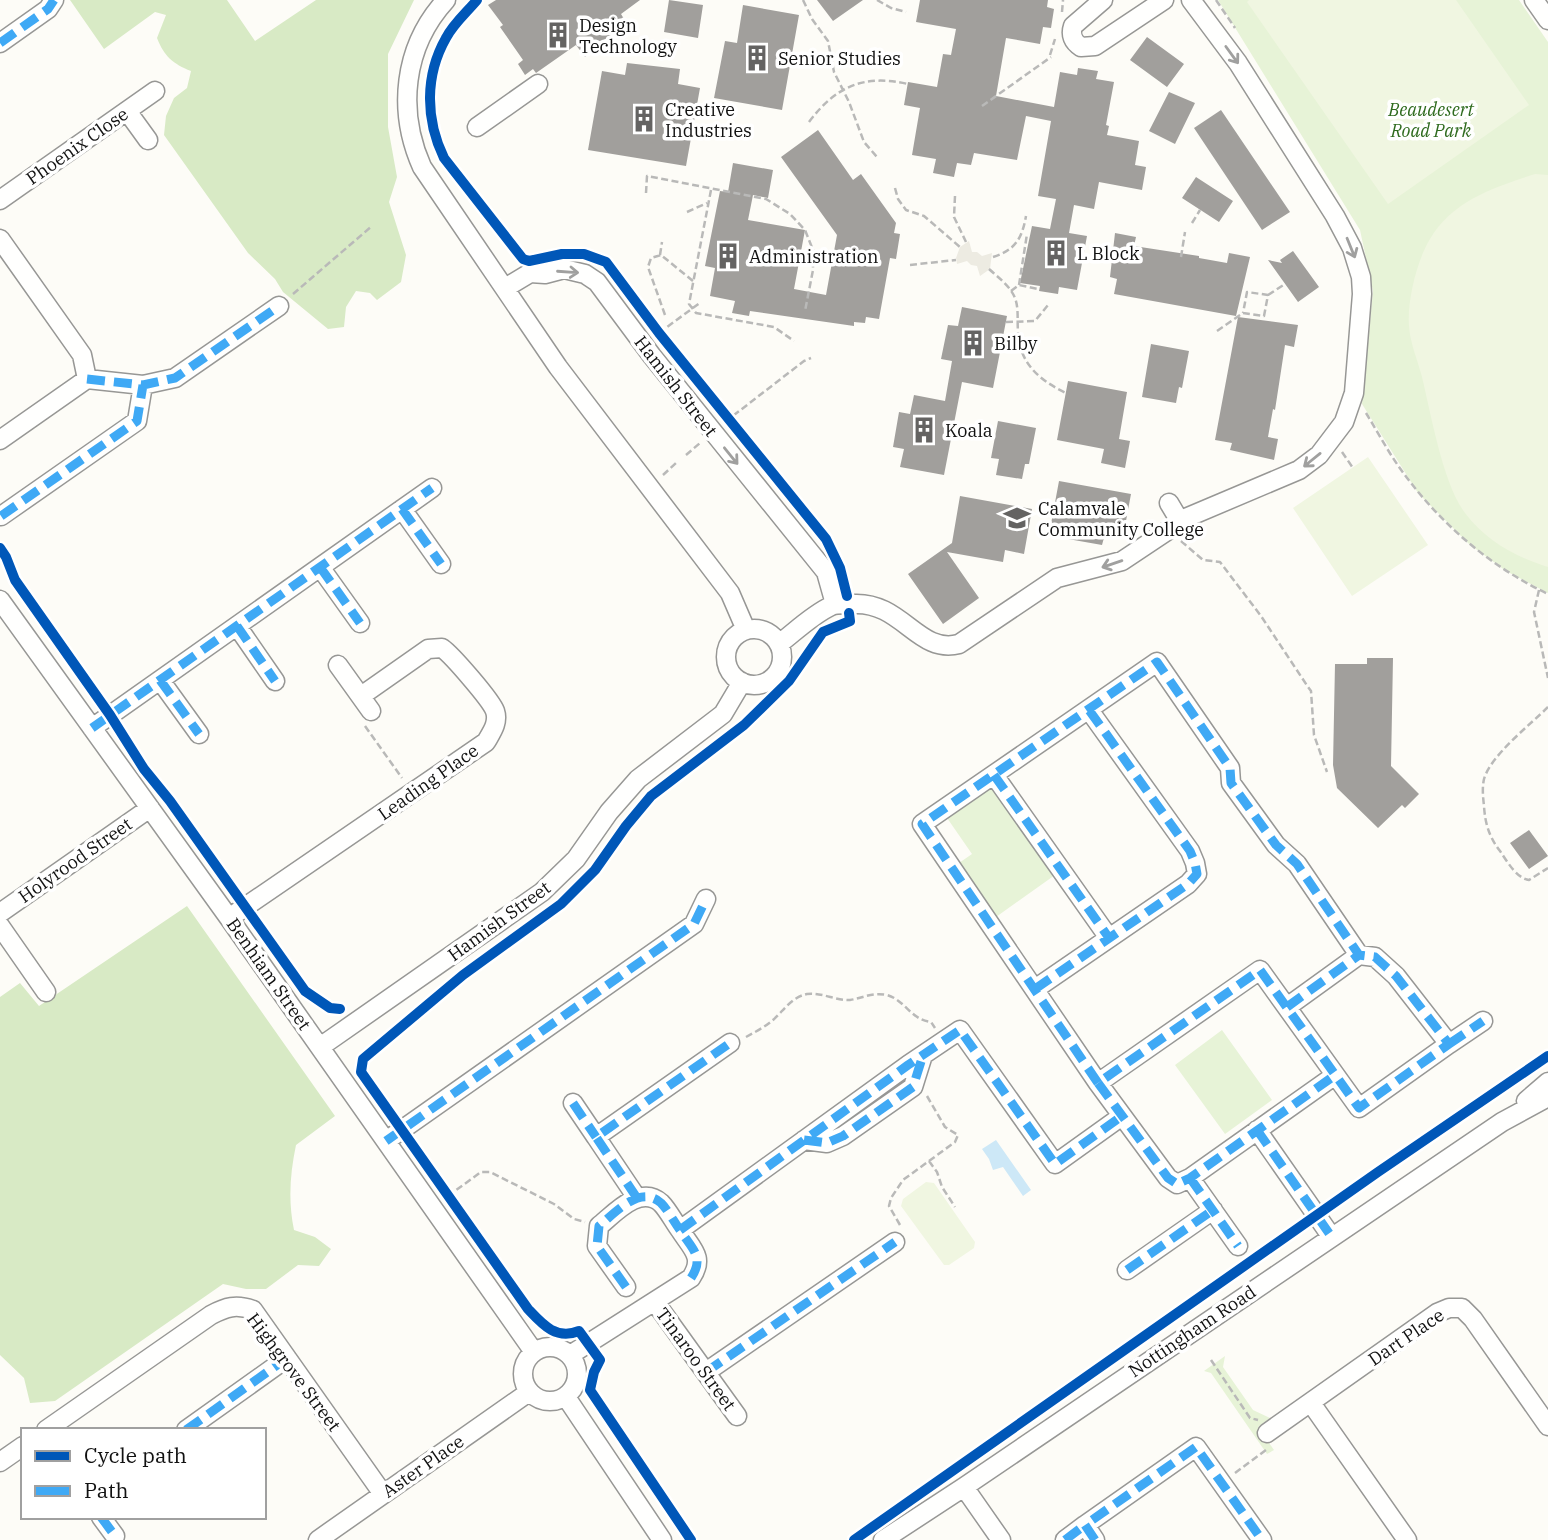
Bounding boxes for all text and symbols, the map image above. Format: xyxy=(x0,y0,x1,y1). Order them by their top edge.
place label: Design Technology xyxy=(579,14,677,58)
building icon: Design Technology xyxy=(543,20,573,50)
building icon: Senior Studies xyxy=(742,43,772,73)
one-way arrow xyxy=(1225,45,1239,64)
place label: Senior Studies xyxy=(778,47,901,70)
place label: Creative Industries xyxy=(665,98,752,142)
park label: Beaudesert Road Park xyxy=(1387,98,1474,142)
street label: Phoenix Close xyxy=(21,102,133,190)
building icon: Creative Industries xyxy=(629,104,659,134)
one-way arrow xyxy=(1345,237,1358,259)
building icon: L Block xyxy=(1041,238,1071,268)
building icon: Administration xyxy=(713,241,743,271)
place label: L Block xyxy=(1077,242,1140,265)
place label: Administration xyxy=(749,245,879,268)
one-way arrow xyxy=(556,265,579,278)
building icon: Bilby xyxy=(958,328,988,358)
street label: Hamish Street xyxy=(630,331,722,441)
place label: Bilby xyxy=(994,332,1038,355)
building icon: Koala xyxy=(909,415,939,445)
place label: Koala xyxy=(945,419,993,442)
one-way arrow xyxy=(723,446,739,464)
one-way arrow xyxy=(1304,452,1322,468)
place label: Calamvale Community College xyxy=(1038,497,1204,541)
school or university icon: Calamvale Community College xyxy=(1002,503,1032,533)
one-way arrow xyxy=(1101,559,1123,571)
street label: Leading Place xyxy=(373,739,483,825)
street label: Holyrood Street xyxy=(14,812,136,908)
street label: Hamish Street xyxy=(443,876,555,966)
street label: Benhiam Street xyxy=(222,913,316,1035)
street label: Nottingham Road xyxy=(1124,1280,1260,1382)
street label: Tinaroo Street xyxy=(651,1303,741,1415)
street label: Dart Place xyxy=(1364,1303,1448,1371)
street label: Highgrove Street xyxy=(242,1308,346,1436)
legend xyxy=(21,1428,266,1519)
street label: Aster Place xyxy=(378,1430,468,1502)
text: Cycle path xyxy=(84,1441,187,1469)
text: Path xyxy=(84,1476,129,1504)

